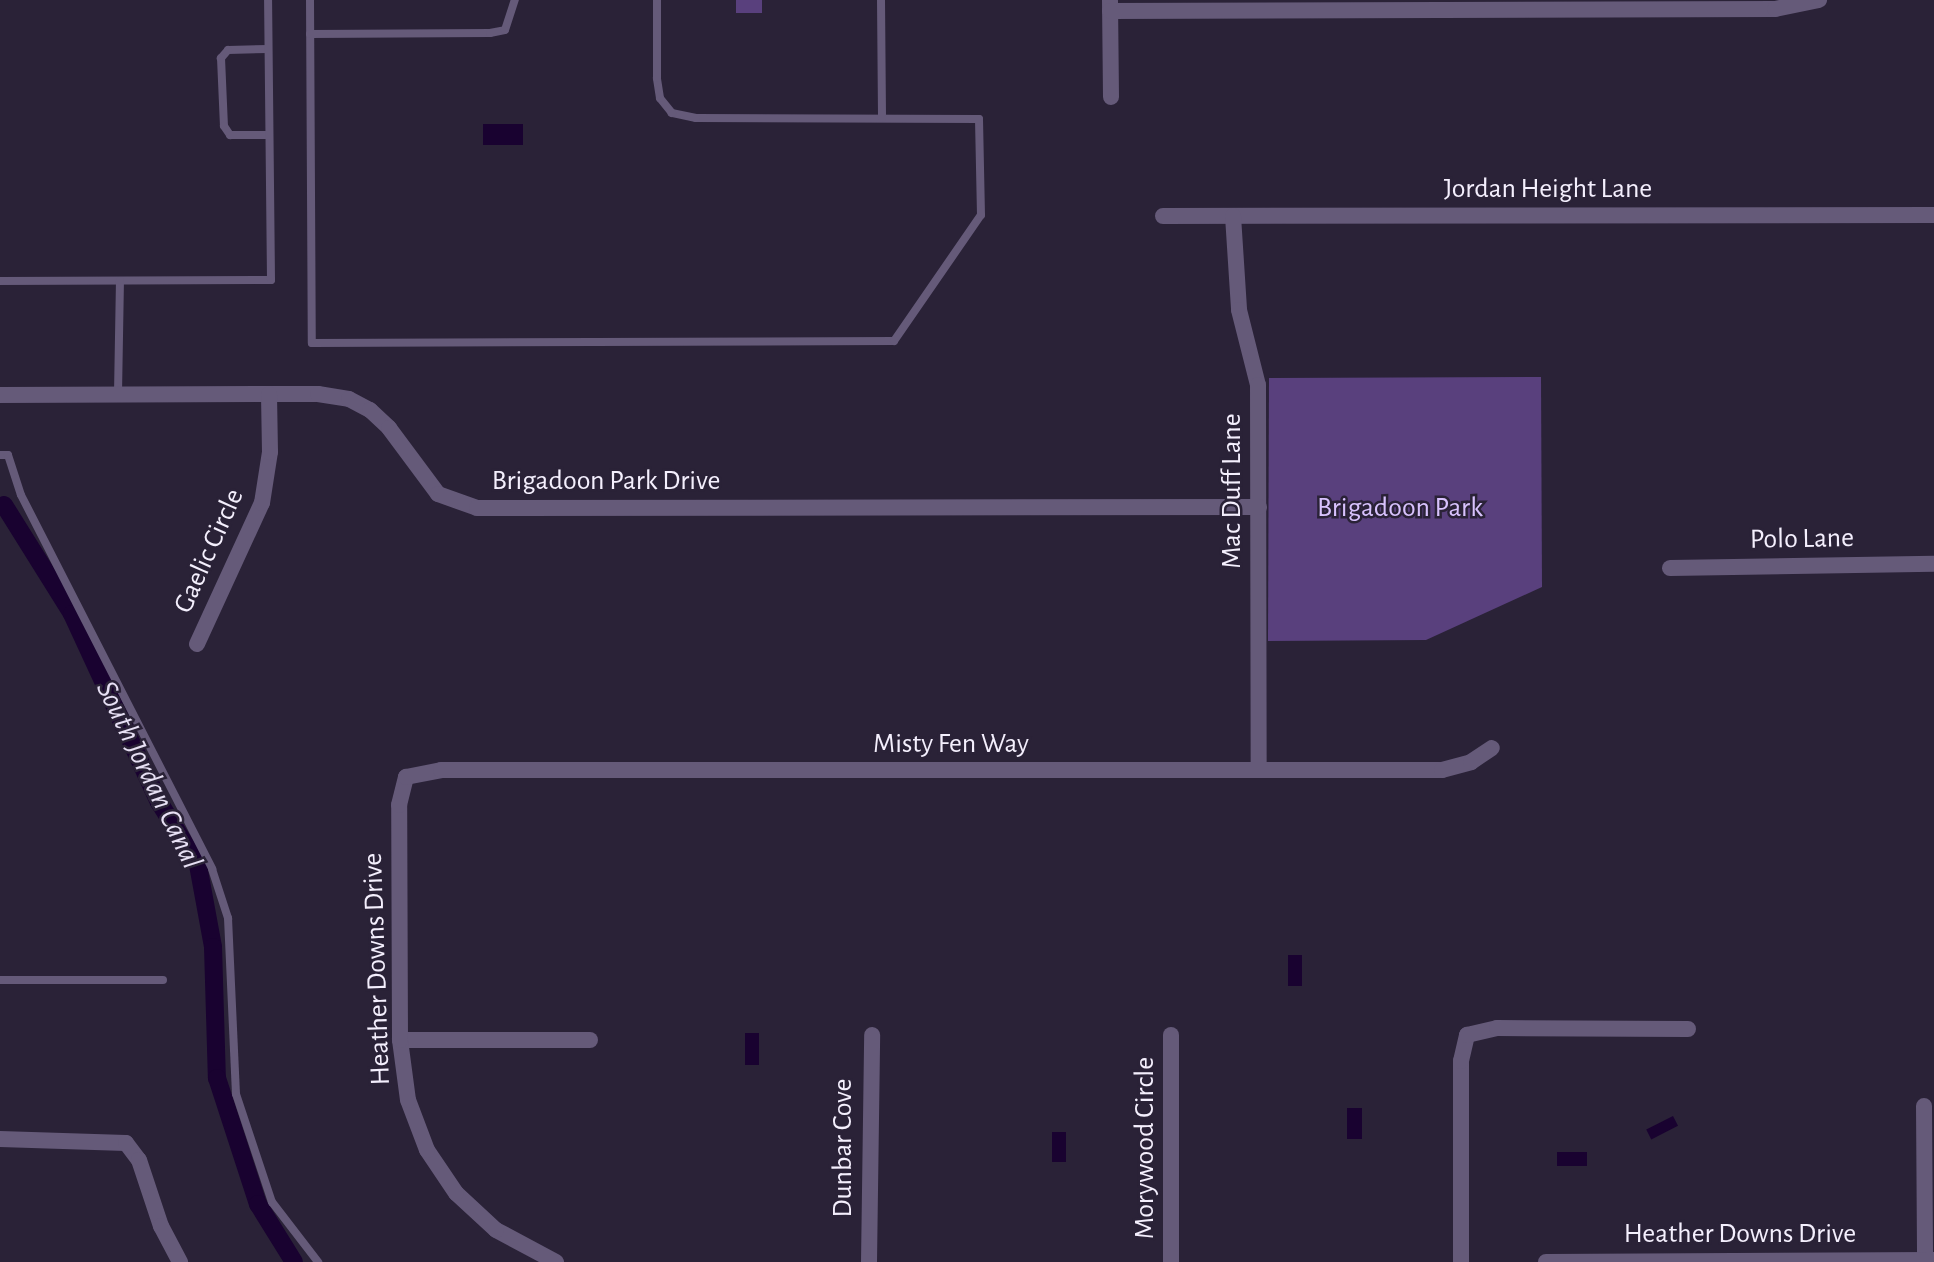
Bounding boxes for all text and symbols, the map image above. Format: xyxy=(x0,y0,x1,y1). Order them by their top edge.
street label: Jordan Height Lane xyxy=(1444,172,1652,206)
street label: Mac Duff Lane xyxy=(1215,413,1249,569)
street label: Brigadoon Park Drive xyxy=(492,464,720,498)
street label: Gaelic Circle xyxy=(167,484,251,618)
park label: Brigadoon Park xyxy=(1317,491,1483,525)
street label: Polo Lane xyxy=(1750,521,1854,557)
water label: South Jordan Canal xyxy=(88,675,210,875)
street label: Misty Fen Way xyxy=(873,727,1029,761)
street label: Heather Downs Drive xyxy=(356,852,398,1086)
street label: Morywood Circle xyxy=(1128,1057,1162,1239)
street label: Dunbar Cove xyxy=(826,1079,860,1217)
street label: Heather Downs Drive xyxy=(1624,1217,1856,1251)

